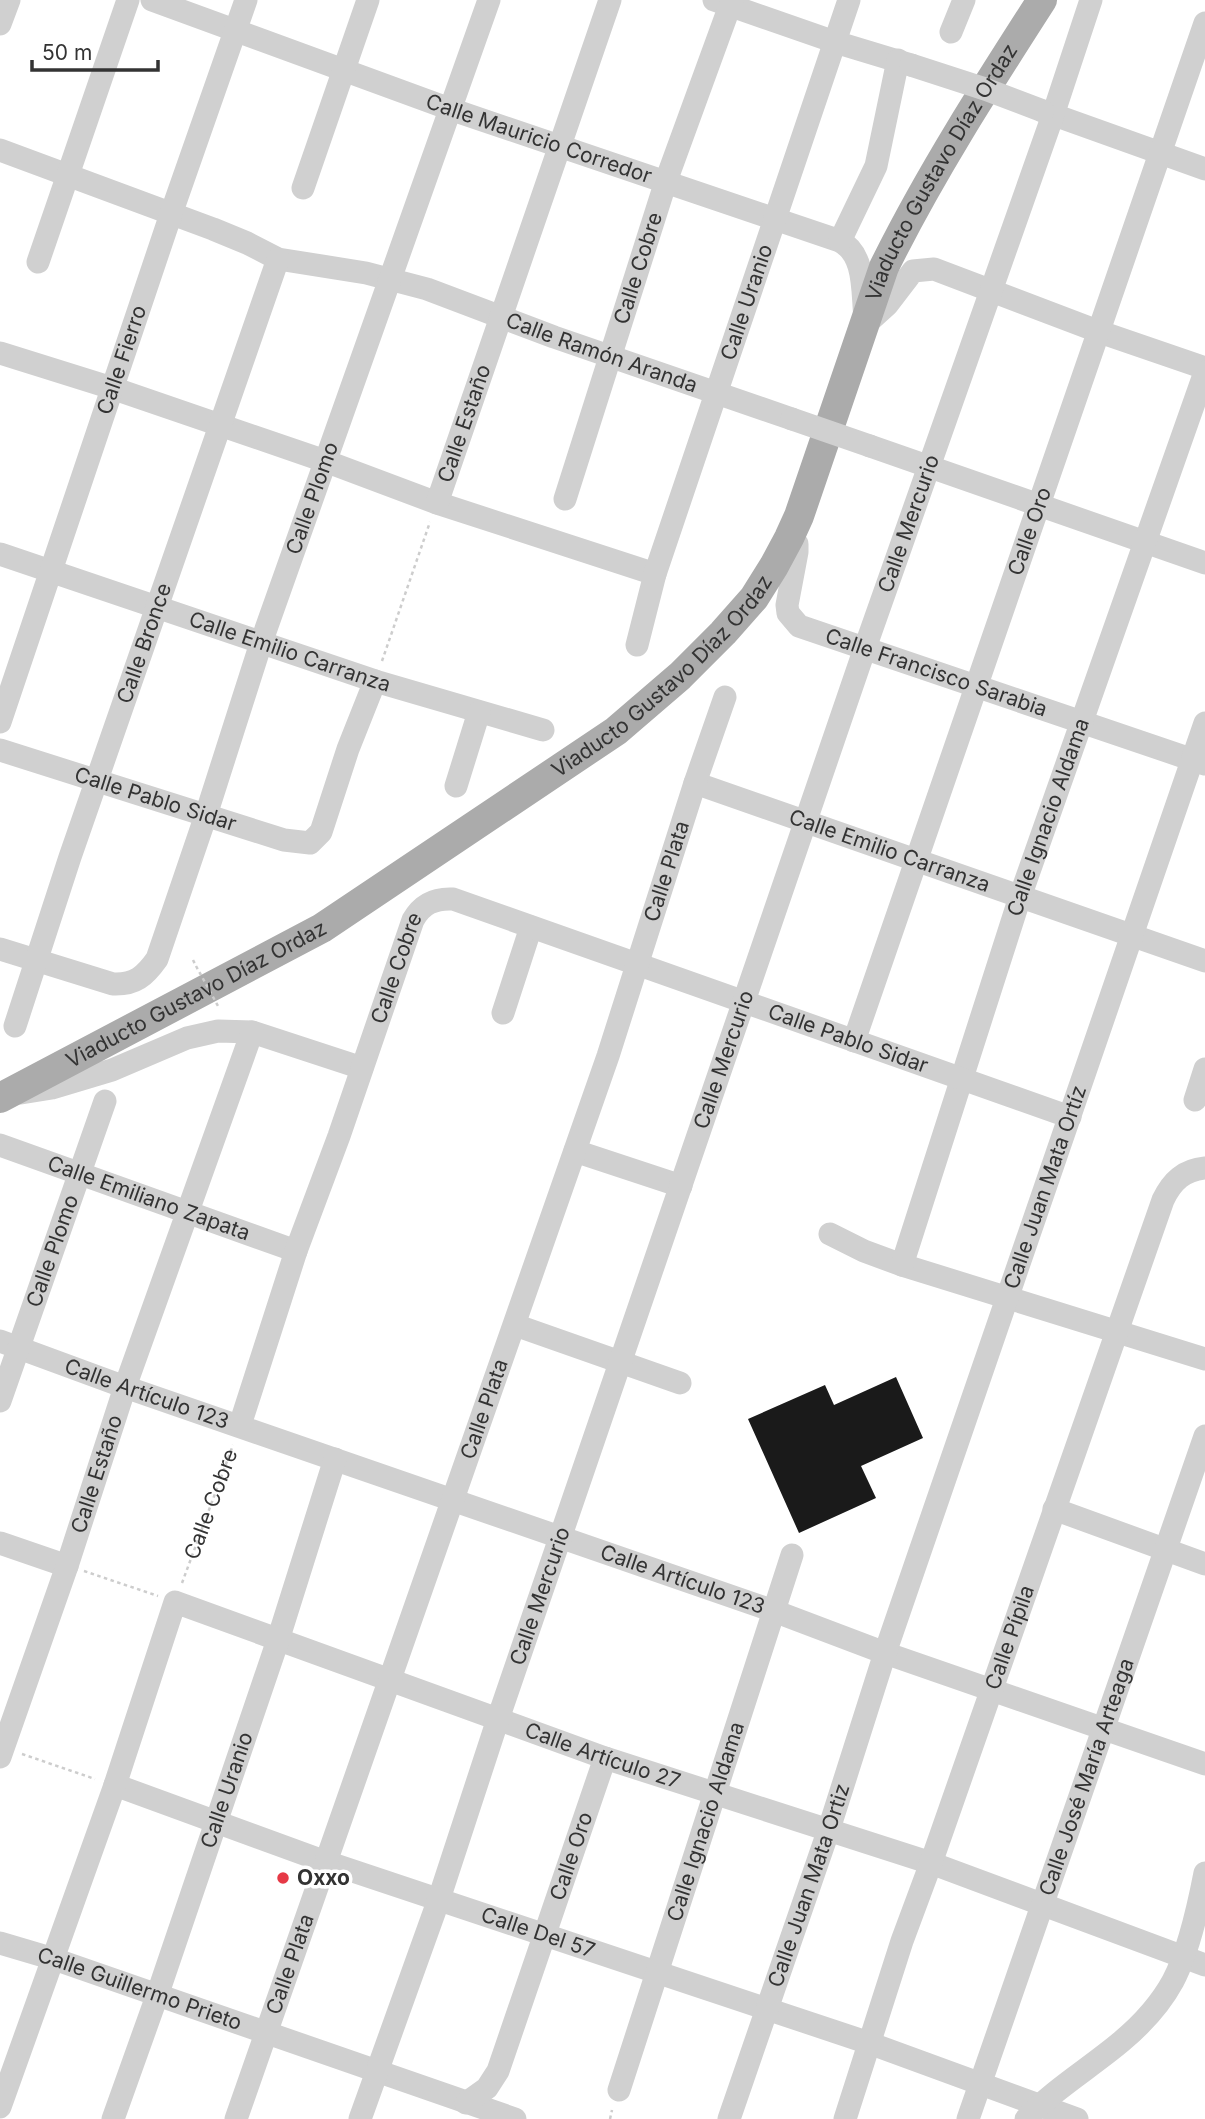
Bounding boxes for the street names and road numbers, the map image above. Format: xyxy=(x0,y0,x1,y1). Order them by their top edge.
street label: Viaducto Gustavo Díaz Ordaz xyxy=(860,39,1023,304)
street label: Calle Mauricio Corredor xyxy=(423,88,655,188)
street label: Calle Cobre xyxy=(608,209,667,327)
street label: Calle Uranio xyxy=(715,241,778,363)
street label: Calle Fierro xyxy=(91,302,151,418)
street label: Calle Ramón Aranda xyxy=(503,307,701,397)
street label: Calle Estaño xyxy=(432,361,496,486)
street label: Calle Plomo xyxy=(280,439,343,558)
street label: Calle Mercurio xyxy=(872,451,944,596)
street label: Calle Oro xyxy=(1002,484,1056,579)
street label: Viaducto Gustavo Díaz Ordaz xyxy=(547,570,777,782)
street label: Calle Bronce xyxy=(111,579,176,707)
street label: Calle Emilio Carranza xyxy=(186,606,394,697)
street label: Calle Francisco Sarabia xyxy=(822,623,1051,721)
street label: Calle Ignacio Aldama xyxy=(1002,715,1094,919)
street label: Calle Pablo Sidar xyxy=(72,761,240,836)
street label: Calle Emilio Carranza xyxy=(786,804,993,897)
street label: Calle Plata xyxy=(639,818,694,925)
street label: Calle Cobre xyxy=(365,907,427,1027)
street label: Viaducto Gustavo Díaz Ordaz xyxy=(62,915,331,1073)
street label: Calle Mercurio xyxy=(688,987,759,1132)
street label: Calle Pablo Sidar xyxy=(765,998,932,1078)
street label: Calle Juan Mata Ortíz xyxy=(998,1082,1091,1292)
street label: Calle Emiliano Zapata xyxy=(44,1150,253,1246)
street label: Calle Plomo xyxy=(21,1191,83,1310)
street label: Calle Artículo 123 xyxy=(61,1353,232,1434)
street label: Calle Plata xyxy=(455,1356,513,1463)
street label: Calle Estaño xyxy=(65,1412,127,1536)
street label: Calle Cobre xyxy=(179,1445,242,1563)
street label: Calle Mercurio xyxy=(504,1524,575,1668)
street label: Calle Artículo 123 xyxy=(597,1539,768,1619)
street label: Calle Pípila xyxy=(980,1582,1039,1693)
street label: Calle José María Arteaga xyxy=(1033,1655,1139,1899)
street label: Calle Artículo 27 xyxy=(522,1717,684,1793)
street label: Calle Ignacio Aldama xyxy=(661,1719,749,1924)
street label: Calle Uranio xyxy=(195,1729,258,1851)
street label: Calle Juan Mata Ortiz xyxy=(762,1780,855,1990)
street label: Calle Oro xyxy=(544,1809,598,1904)
street label: Calle Del 57 xyxy=(478,1902,598,1963)
street label: Calle Plata xyxy=(261,1911,319,2018)
street label: Calle Guillermo Prieto xyxy=(35,1942,245,2035)

